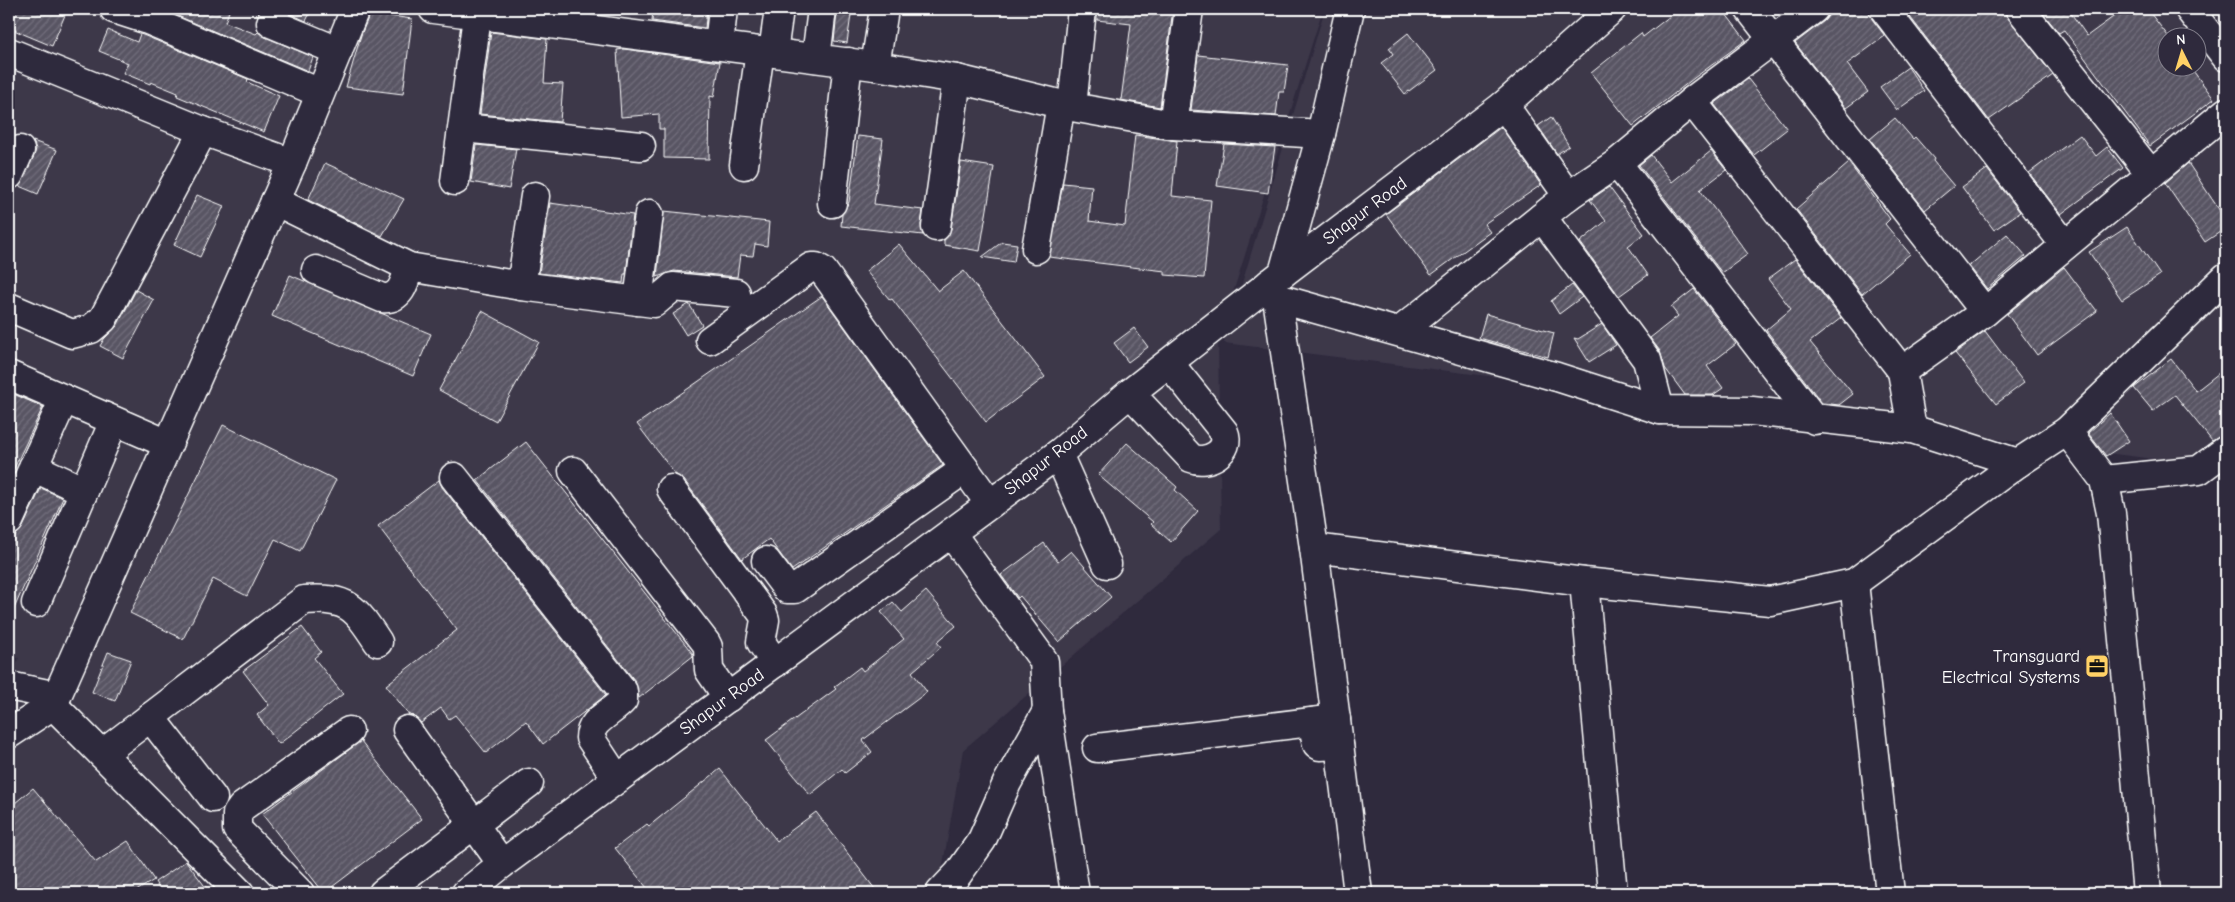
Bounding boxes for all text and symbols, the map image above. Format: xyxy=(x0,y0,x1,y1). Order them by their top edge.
north arrow xyxy=(2158,28,2208,78)
text: N xyxy=(2176,31,2186,48)
street label: Shapur Road xyxy=(1319,173,1411,249)
street label: Shapur Road xyxy=(1000,422,1092,500)
place label: Transguard Electrical Systems xyxy=(1942,646,2080,688)
office icon: Transguard Electrical Systems xyxy=(2084,653,2110,679)
street label: Shapur Road xyxy=(676,664,768,740)

